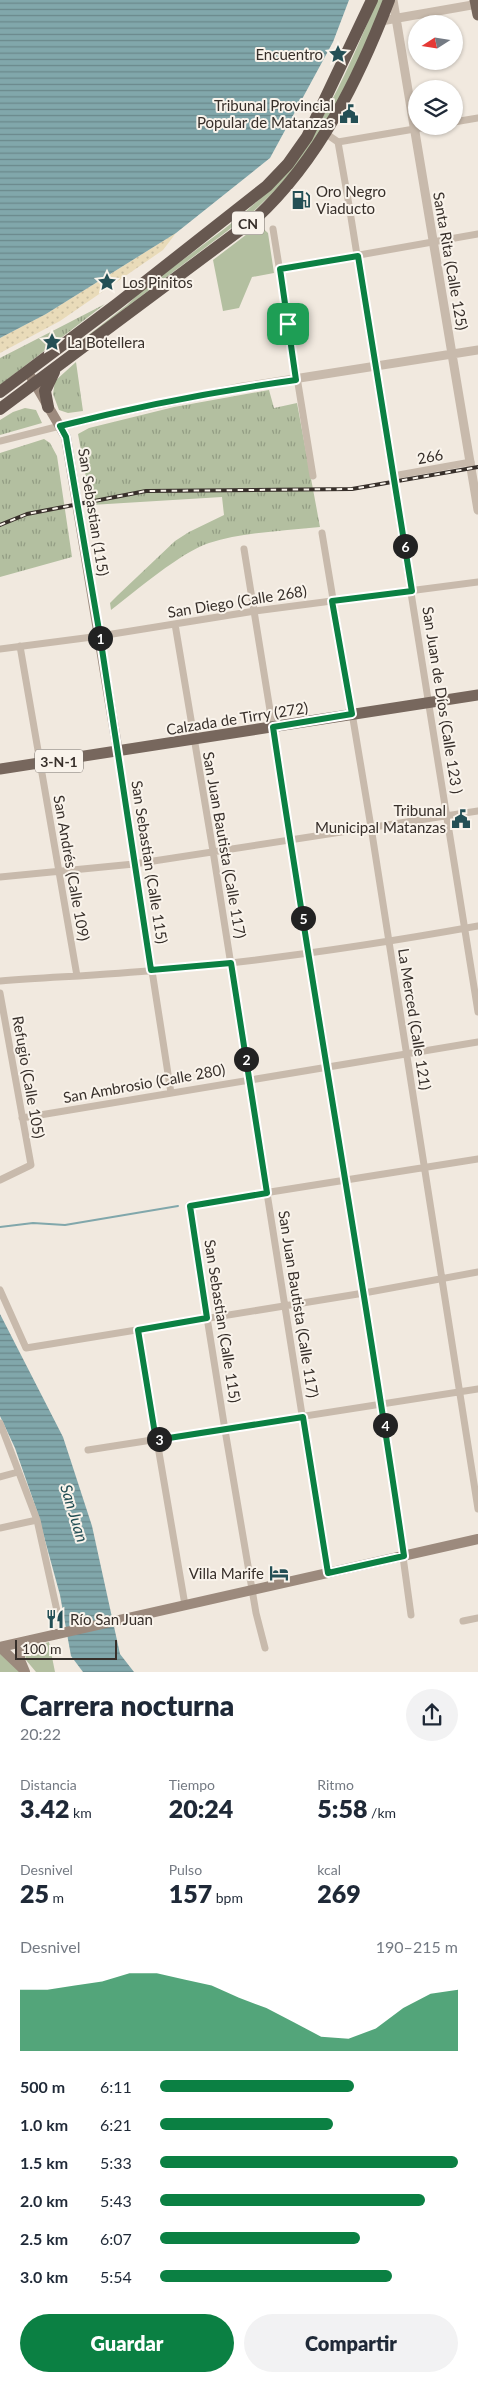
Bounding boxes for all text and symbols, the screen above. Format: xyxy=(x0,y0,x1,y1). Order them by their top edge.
north arrow xyxy=(408,15,462,70)
map controls xyxy=(408,15,463,135)
place icon: Encuentro xyxy=(327,43,349,65)
place label: Encuentro xyxy=(255,45,323,63)
button: layers xyxy=(408,80,463,135)
place label: Tribunal Provincial Popular de Matanzas xyxy=(197,96,334,131)
public building icon: Tribunal Provincial Popular de Matanzas xyxy=(338,103,360,125)
place label: Oro Negro Viaducto xyxy=(316,182,386,217)
fuel station icon: Oro Negro Viaducto xyxy=(290,189,312,211)
street label: Santa Rita (Calle 125) xyxy=(430,190,472,332)
road number: CN xyxy=(232,212,264,234)
place icon: Los Pinitos xyxy=(96,271,118,293)
place label: Los Pinitos xyxy=(122,273,193,291)
pin xyxy=(267,303,309,345)
icon: arrive xyxy=(274,310,302,338)
place icon: La Botellera xyxy=(41,331,63,353)
place label: La Botellera xyxy=(67,333,145,351)
street label: 266 xyxy=(416,445,445,467)
street label: San Sebastian (115) xyxy=(75,447,113,577)
pin: 6 xyxy=(392,534,418,558)
text: 6 xyxy=(401,538,410,555)
street label: San Diego (Calle 268) xyxy=(166,581,308,621)
street label: San Juan de Díos (Calle 123 ) xyxy=(419,605,467,795)
pin: 1 xyxy=(88,626,112,650)
text: 1 xyxy=(96,630,105,647)
street label: Calzada de Tirry (272) xyxy=(165,698,309,738)
road number: 3-N-1 xyxy=(35,749,83,772)
street label: San Juan Bautista (Calle 117) xyxy=(200,750,250,940)
street label: San Sebastian (Calle 115) xyxy=(128,779,172,945)
street label: San Andrés (Calle 109) xyxy=(50,794,94,942)
place label: Tribunal Municipal Matanzas xyxy=(315,801,446,836)
public building icon: Tribunal Municipal Matanzas xyxy=(450,808,472,830)
pin: 5 xyxy=(290,906,316,930)
text: 5 xyxy=(299,910,308,927)
street label: La Merced (Calle 121) xyxy=(395,947,435,1091)
street label: Refugio (Calle 105) xyxy=(9,1014,49,1140)
pin: 2 xyxy=(234,1046,258,1072)
text: 2 xyxy=(242,1051,251,1068)
street label: San Ambrosio (Calle 280) xyxy=(62,1060,226,1106)
street label: San Juan Bautista (Calle 117) xyxy=(275,1209,323,1399)
street label: San Sebastian (Calle 115) xyxy=(201,1238,245,1404)
pin: 4 xyxy=(372,1412,398,1438)
text: 4 xyxy=(381,1417,390,1434)
pin: 3 xyxy=(146,1426,172,1452)
text: 3 xyxy=(155,1431,164,1448)
water label: San Juan xyxy=(57,1482,93,1544)
hotel icon: Villa Marife xyxy=(268,1562,290,1584)
place label: Villa Marife xyxy=(189,1564,264,1582)
restaurant icon: Río San Juan xyxy=(44,1608,66,1630)
place label: Río San Juan xyxy=(70,1610,153,1628)
scale bar xyxy=(15,1637,118,1660)
text: 100 m xyxy=(22,1640,61,1657)
text: Carrera nocturna xyxy=(20,1688,234,1722)
button: share xyxy=(406,1689,458,1741)
text: 20:22 xyxy=(20,1724,61,1743)
text: Distancia xyxy=(20,1776,77,1793)
text: Tiempo xyxy=(169,1776,215,1793)
text: Ritmo xyxy=(317,1776,354,1793)
text: 3.42 xyxy=(20,1793,69,1823)
text: 20:24 xyxy=(169,1793,233,1823)
text: 5:58 xyxy=(317,1793,367,1823)
text: km xyxy=(69,1804,92,1821)
text: /km xyxy=(367,1804,396,1821)
text: Desnivel xyxy=(20,1861,73,1878)
text: Pulso xyxy=(169,1861,202,1878)
text: kcal xyxy=(317,1861,341,1878)
text: 25 xyxy=(20,1878,49,1908)
text: 157 xyxy=(169,1878,212,1908)
text: 269 xyxy=(317,1878,361,1908)
text: m xyxy=(49,1889,64,1906)
text: bpm xyxy=(212,1889,243,1906)
text: Desnivel xyxy=(20,1937,80,1956)
text: 190–215 m xyxy=(376,1937,458,1956)
text: 500 m xyxy=(20,2077,65,2096)
text: 6:11 xyxy=(100,2077,132,2096)
text: 1.0 km xyxy=(20,2115,68,2134)
text: 6:21 xyxy=(100,2115,132,2134)
text: 1.5 km xyxy=(20,2153,68,2172)
text: 5:33 xyxy=(100,2153,132,2172)
text: 2.0 km xyxy=(20,2191,68,2210)
text: 5:43 xyxy=(100,2191,132,2210)
text: 2.5 km xyxy=(20,2229,68,2248)
text: 6:07 xyxy=(100,2229,132,2248)
text: 3.0 km xyxy=(20,2267,68,2286)
text: 5:54 xyxy=(100,2267,132,2286)
button: Guardar xyxy=(20,2314,234,2372)
button: Compartir xyxy=(244,2314,458,2372)

